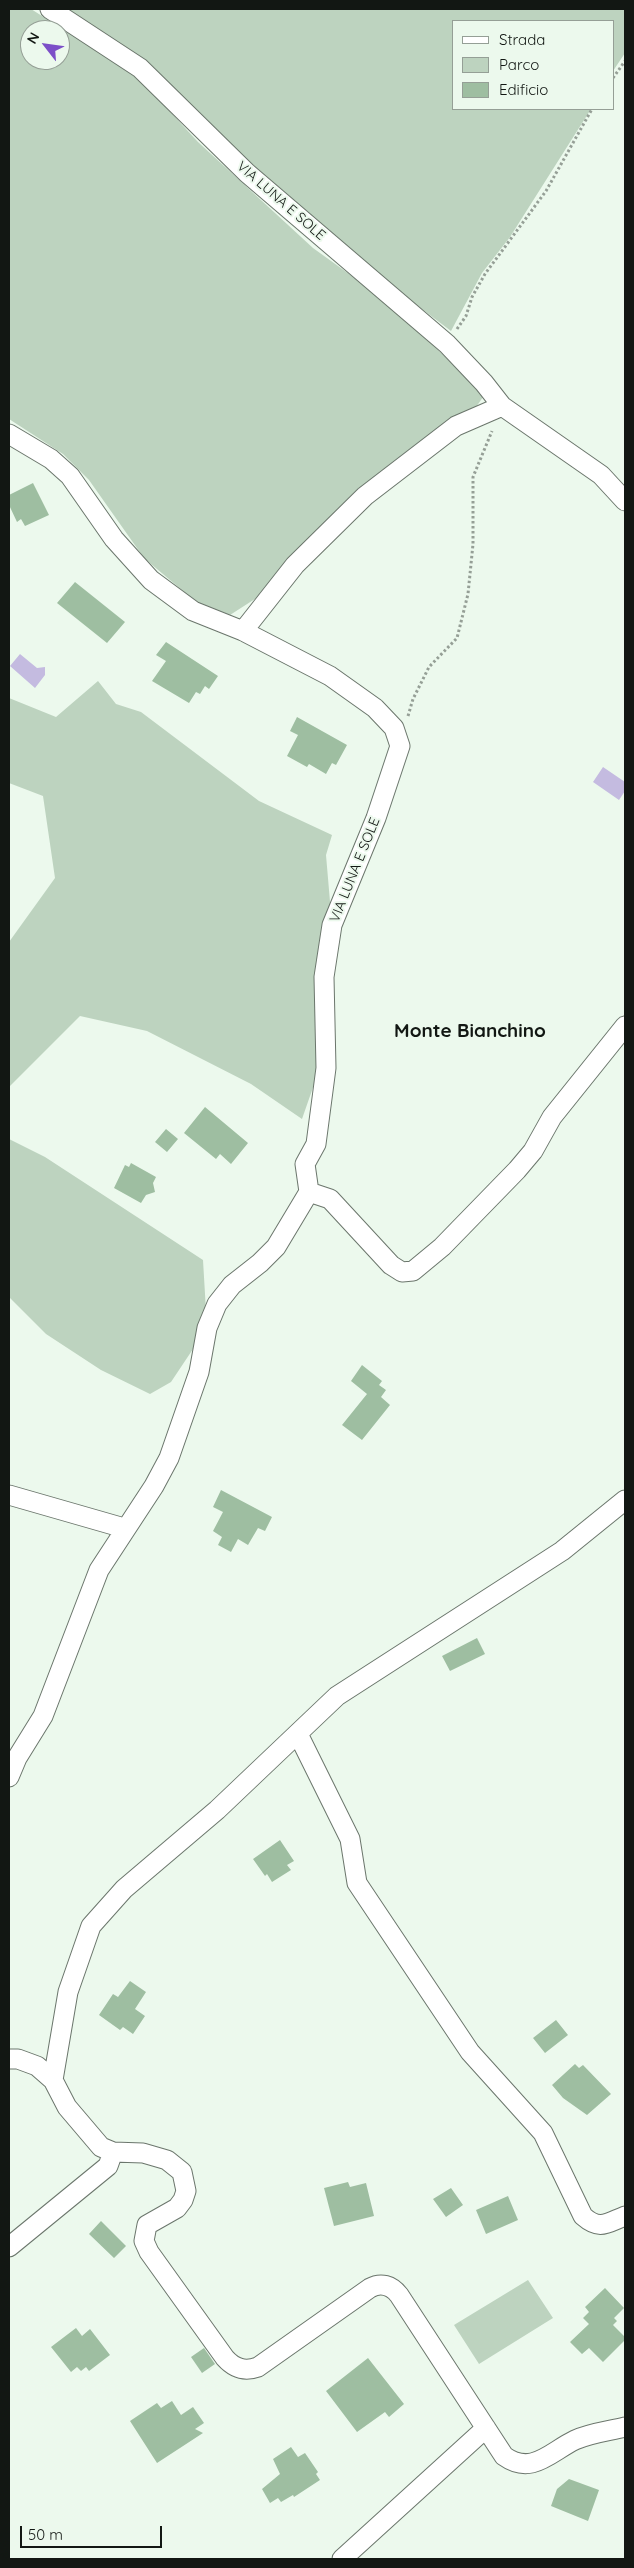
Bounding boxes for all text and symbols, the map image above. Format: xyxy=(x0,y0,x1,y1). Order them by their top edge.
north arrow xyxy=(20,20,70,70)
legend xyxy=(452,20,614,110)
text: N xyxy=(23,29,43,47)
text: Strada xyxy=(499,30,545,49)
text: Parco xyxy=(499,55,539,74)
text: Edificio xyxy=(499,80,548,99)
street label: VIA LUNA E SOLE xyxy=(233,158,329,244)
street label: VIA LUNA E SOLE xyxy=(326,815,384,925)
district label: Monte Bianchino xyxy=(394,1020,546,1042)
scale bar xyxy=(22,2516,165,2548)
text: 50 m xyxy=(28,2525,63,2544)

